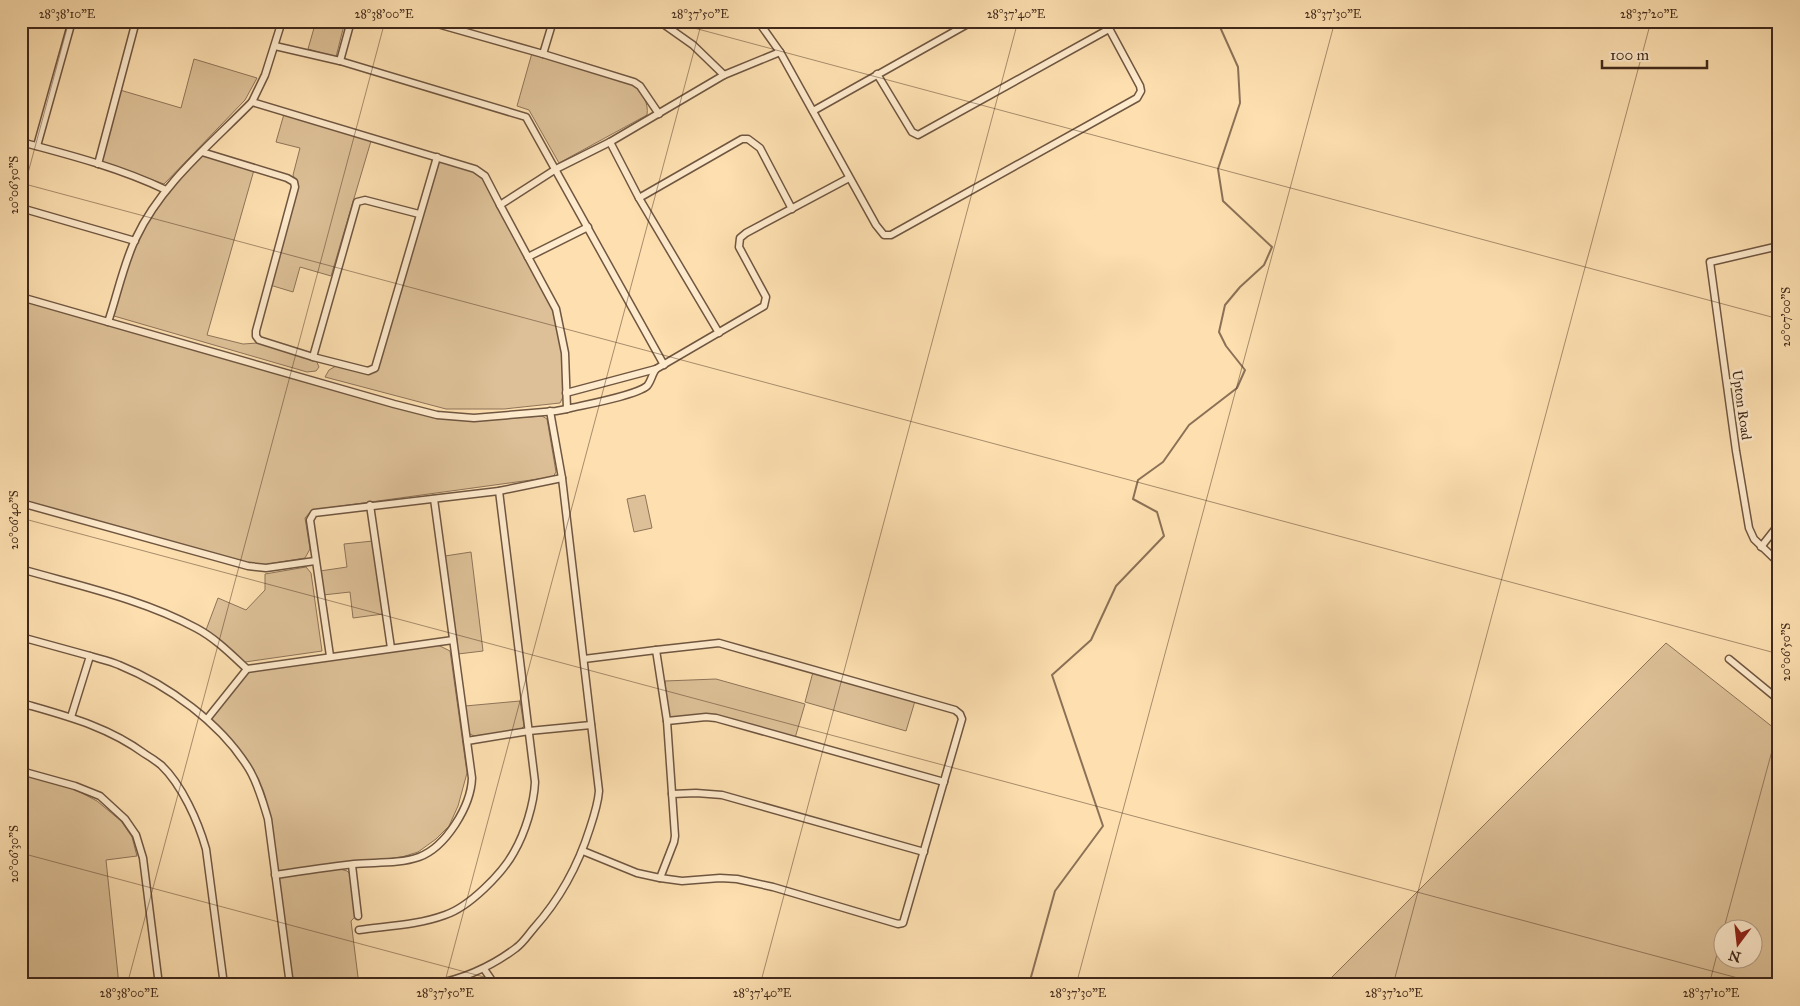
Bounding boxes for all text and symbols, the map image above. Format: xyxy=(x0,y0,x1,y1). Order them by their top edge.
text: 28°38'10"E xyxy=(39,7,96,21)
text: 28°38'00"E xyxy=(355,7,414,21)
text: 28°37'50"E xyxy=(671,7,729,21)
text: 28°37'40"E xyxy=(987,7,1046,21)
text: 28°37'30"E xyxy=(1305,7,1362,21)
text: 28°37'20"E xyxy=(1620,7,1678,21)
scale bar xyxy=(1602,38,1708,70)
text: 100 m xyxy=(1610,46,1650,64)
text: 20°06'50"S xyxy=(7,156,21,214)
text: 20°07'00"S xyxy=(1779,287,1793,347)
street label: Upton Road xyxy=(1728,369,1755,441)
text: 20°06'40"S xyxy=(7,490,21,550)
text: 20°06'50"S xyxy=(1779,623,1793,681)
text: 20°06'30"S xyxy=(7,825,21,883)
north arrow xyxy=(1712,918,1762,968)
text: N xyxy=(1727,946,1743,966)
text: 28°38'00"E xyxy=(100,986,159,1000)
text: 28°37'50"E xyxy=(416,986,474,1000)
text: 28°37'40"E xyxy=(733,986,792,1000)
text: 28°37'30"E xyxy=(1050,986,1107,1000)
text: 28°37'20"E xyxy=(1365,986,1423,1000)
text: 28°37'10"E xyxy=(1683,986,1740,1000)

